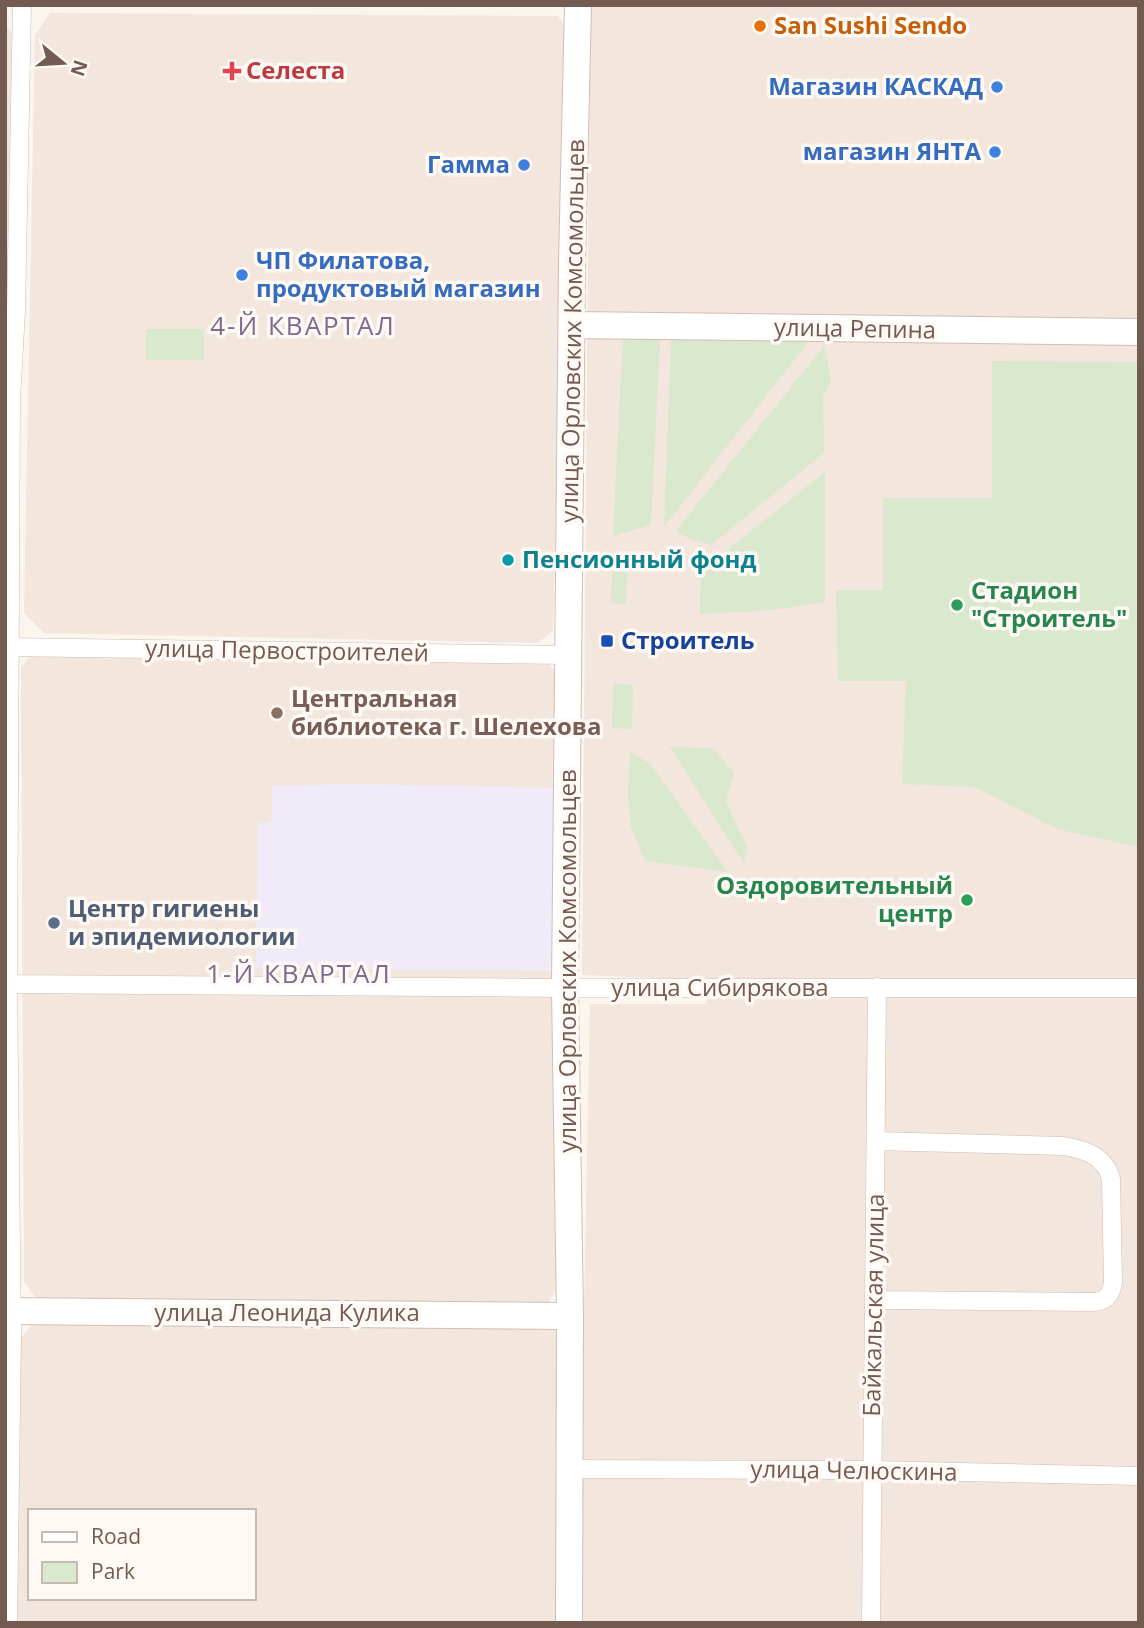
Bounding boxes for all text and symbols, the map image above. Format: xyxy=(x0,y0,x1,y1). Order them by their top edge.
place label: San Sushi Sendo xyxy=(774,8,967,41)
marker: San Sushi Sendo xyxy=(752,18,768,34)
north arrow xyxy=(28,28,98,98)
place label: Селеста xyxy=(246,53,345,86)
text: N xyxy=(64,57,94,80)
marker: Селеста xyxy=(224,63,240,79)
place label: Магазин КАСКАД xyxy=(768,69,983,102)
marker: Магазин КАСКАД xyxy=(989,79,1005,95)
place label: магазин ЯНТА xyxy=(803,134,981,167)
street label: улица Орловских Комсомольцев xyxy=(552,139,591,523)
marker: магазин ЯНТА xyxy=(987,144,1003,160)
place label: Гамма xyxy=(427,147,510,180)
marker: Гамма xyxy=(516,157,532,173)
place label: ЧП Филатова, продуктовый магазин xyxy=(256,243,541,304)
marker: ЧП Филатова, продуктовый магазин xyxy=(234,267,250,283)
district label: 4-Й КВАРТАЛ xyxy=(210,307,396,343)
street label: улица Репина xyxy=(774,310,936,345)
place label: Пенсионный фонд xyxy=(522,542,756,575)
marker: Пенсионный фонд xyxy=(500,552,516,568)
place label: Стадион "Строитель" xyxy=(971,573,1127,634)
marker: Стадион "Строитель" xyxy=(949,597,965,613)
place label: Строитель xyxy=(621,623,755,656)
street label: улица Первостроителей xyxy=(145,631,429,668)
marker: Строитель xyxy=(599,633,615,649)
place label: Центральная библиотека г. Шелехова xyxy=(291,681,601,742)
marker: Центральная библиотека г. Шелехова xyxy=(269,705,285,721)
street label: улица Орловских Комсомольцев xyxy=(550,769,583,1153)
place label: Оздоровительный центр xyxy=(716,868,953,929)
place label: Центр гигиены и эпидемиологии xyxy=(68,891,296,952)
marker: Оздоровительный центр xyxy=(959,892,975,908)
marker: Центр гигиены и эпидемиологии xyxy=(46,915,62,931)
district label: 1-Й КВАРТАЛ xyxy=(206,955,392,991)
street label: улица Сибирякова xyxy=(611,970,829,1003)
street label: Байкальская улица xyxy=(854,1193,891,1417)
street label: улица Леонида Кулика xyxy=(154,1295,420,1328)
street label: улица Челюскина xyxy=(750,1451,958,1488)
legend xyxy=(28,1509,256,1600)
text: Road xyxy=(91,1522,141,1550)
text: Park xyxy=(91,1557,135,1585)

